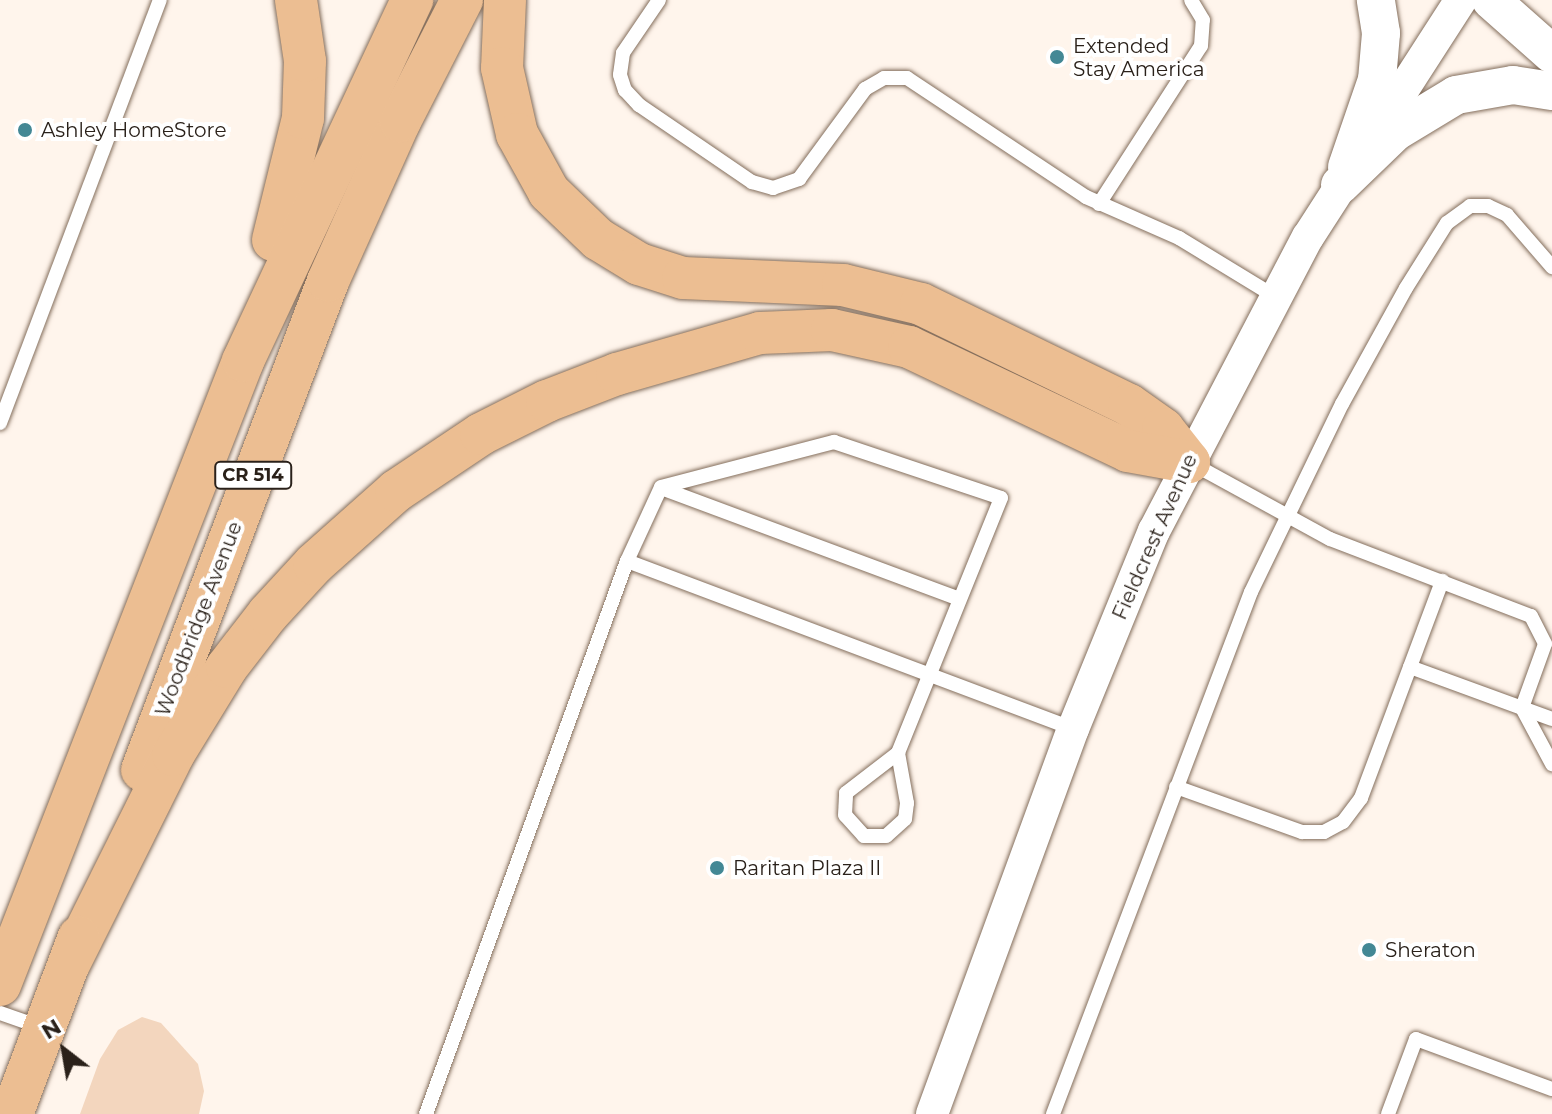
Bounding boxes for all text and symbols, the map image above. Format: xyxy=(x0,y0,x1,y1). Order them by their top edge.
place label: Extended Stay America xyxy=(1073,34,1204,81)
marker: Extended Stay America xyxy=(1048,48,1066,66)
place label: Ashley HomeStore xyxy=(41,118,226,142)
marker: Ashley HomeStore xyxy=(16,121,34,139)
street label: Fieldcrest Avenue xyxy=(1108,450,1202,624)
road number: CR 514 xyxy=(213,461,293,489)
street label: Woodbridge Avenue xyxy=(151,518,247,720)
place label: Raritan Plaza II xyxy=(733,856,881,880)
marker: Raritan Plaza II xyxy=(708,859,726,877)
place label: Sheraton xyxy=(1385,938,1476,962)
marker: Sheraton xyxy=(1360,941,1378,959)
north arrow xyxy=(24,1010,104,1090)
text: N xyxy=(37,1013,66,1045)

